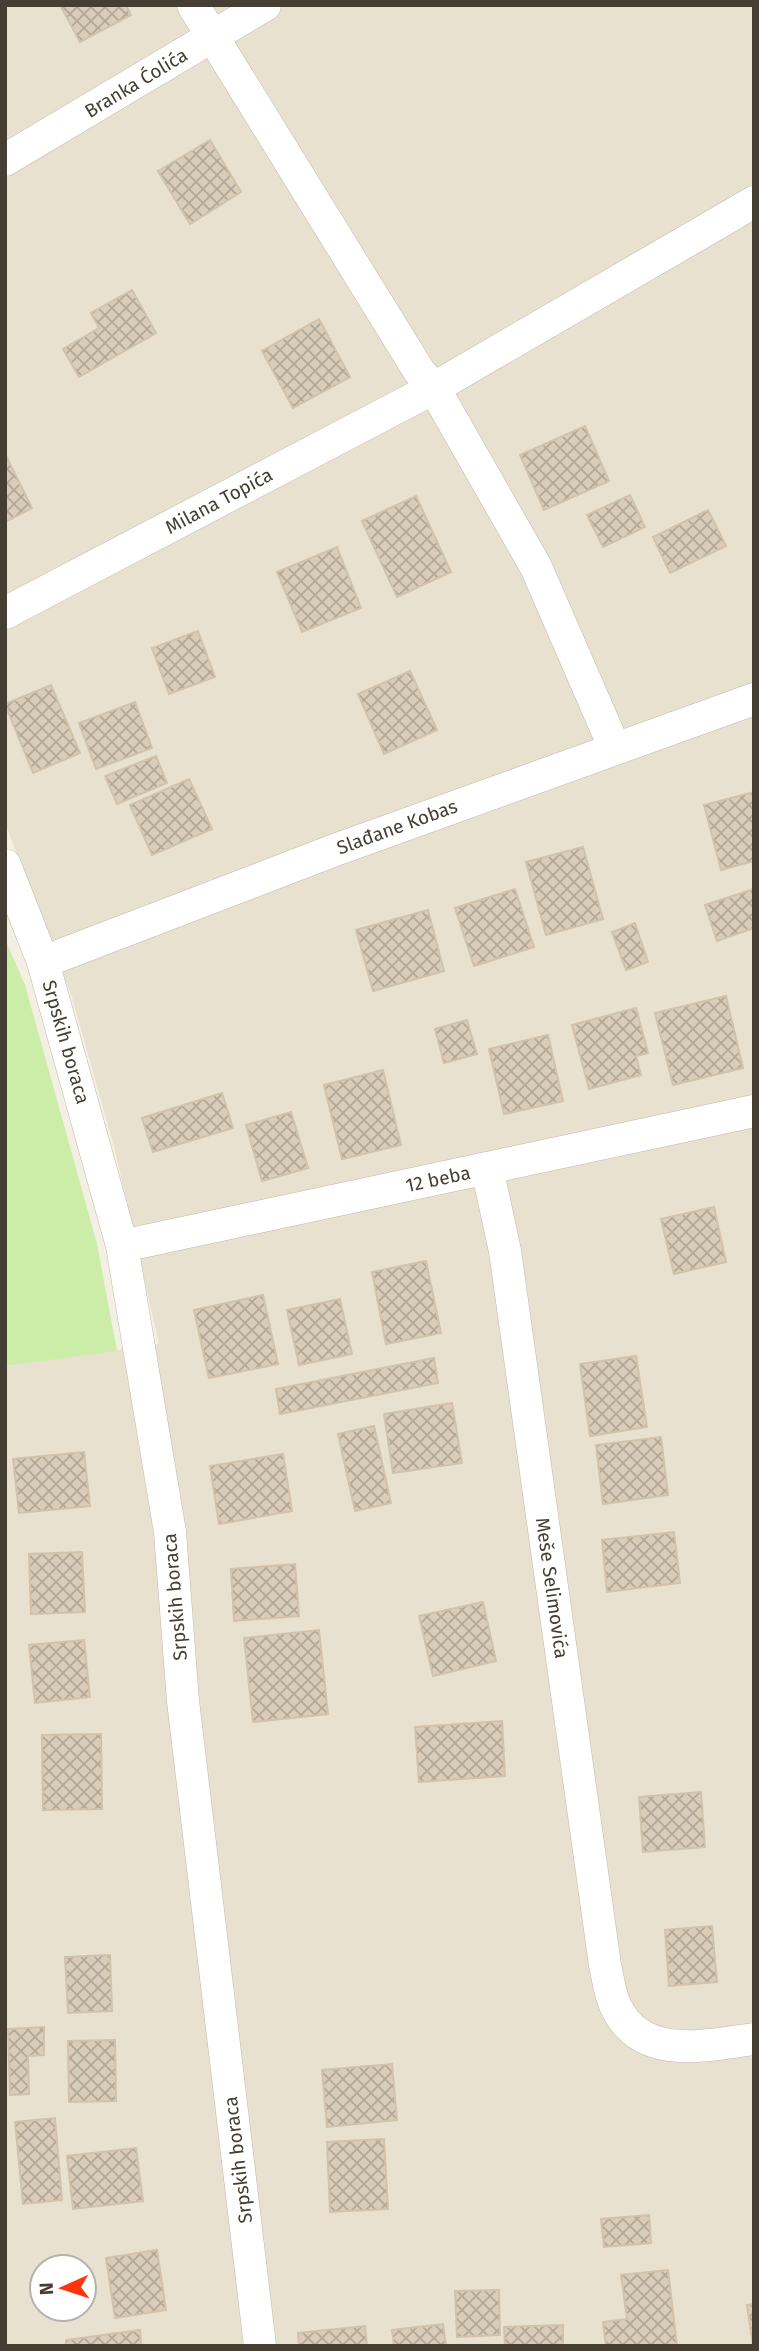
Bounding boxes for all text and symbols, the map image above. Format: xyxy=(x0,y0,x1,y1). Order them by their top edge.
street label: Branka Ćolića xyxy=(80,43,192,123)
street label: Milana Topića xyxy=(161,463,277,539)
street label: Slađane Kobas xyxy=(334,794,461,859)
street label: Srpskih boraca xyxy=(37,977,95,1107)
street label: 12 beba xyxy=(403,1161,473,1197)
street label: Meše Selimovića xyxy=(531,1516,573,1660)
street label: Srpskih boraca xyxy=(158,1532,192,1662)
street label: Srpskih boraca xyxy=(219,2095,257,2225)
north arrow xyxy=(28,2253,98,2323)
text: N xyxy=(35,2282,58,2296)

